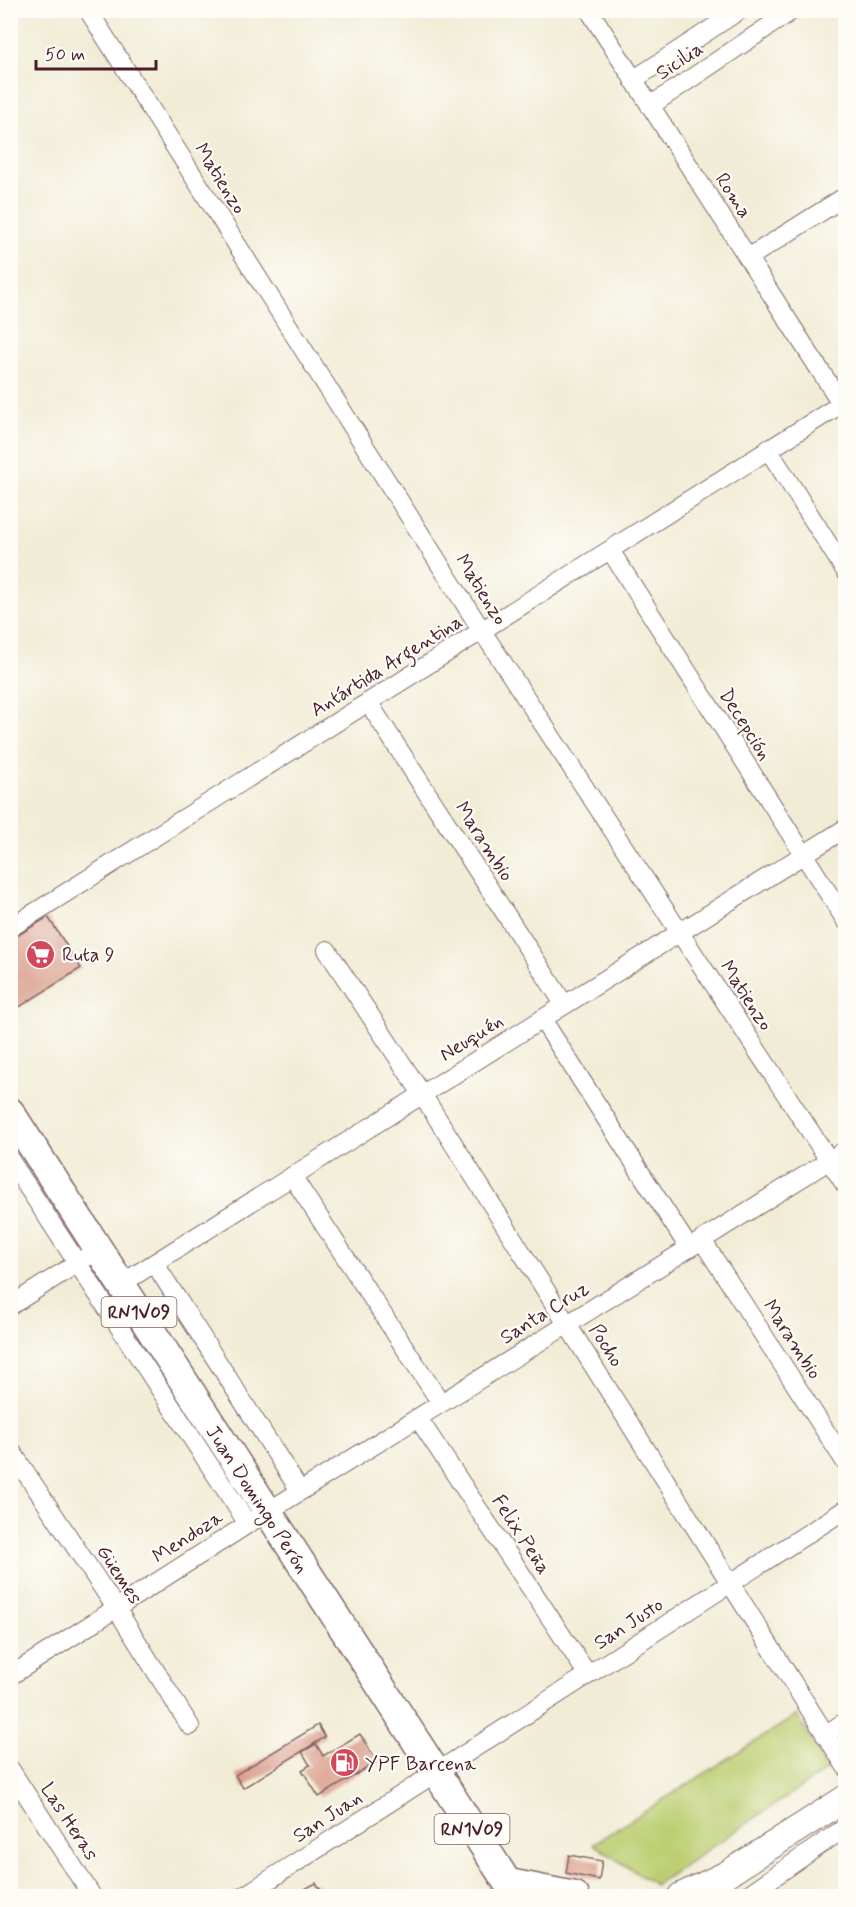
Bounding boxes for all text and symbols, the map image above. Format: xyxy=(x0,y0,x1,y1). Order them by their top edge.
scale bar xyxy=(36,33,156,71)
street label: Sicilia xyxy=(651,36,709,87)
text: 50 m xyxy=(45,43,85,67)
street label: Matienzo xyxy=(187,138,252,219)
street label: Roma xyxy=(708,168,757,224)
street label: Matienzo xyxy=(448,549,513,630)
street label: Antártida Argentina xyxy=(306,609,469,726)
street label: Decepción xyxy=(712,684,777,766)
street label: Marambio xyxy=(448,797,520,887)
supermarket icon: Ruta 9 xyxy=(25,938,57,970)
place label: Ruta 9 xyxy=(62,942,115,969)
street label: Matienzo xyxy=(713,955,779,1036)
street label: Neuquén xyxy=(435,1008,509,1068)
street label: Santa Cruz xyxy=(495,1275,594,1351)
street label: Marambio xyxy=(756,1295,828,1385)
road number: RN1V09 xyxy=(102,1297,176,1327)
street label: Pocho xyxy=(582,1319,629,1373)
street label: Juan Domingo Perón xyxy=(198,1420,315,1580)
street label: Felix Peña xyxy=(485,1490,557,1580)
street label: Mendoza xyxy=(147,1504,229,1570)
street label: Güemes xyxy=(89,1540,148,1610)
street label: San Justo xyxy=(589,1592,669,1657)
fuel station icon: YPF Barcena xyxy=(328,1747,360,1779)
place label: YPF Barcena xyxy=(365,1751,477,1778)
street label: Las Heras xyxy=(34,1778,104,1866)
street label: San Juan xyxy=(288,1785,368,1850)
road number: RN1V09 xyxy=(434,1814,510,1844)

